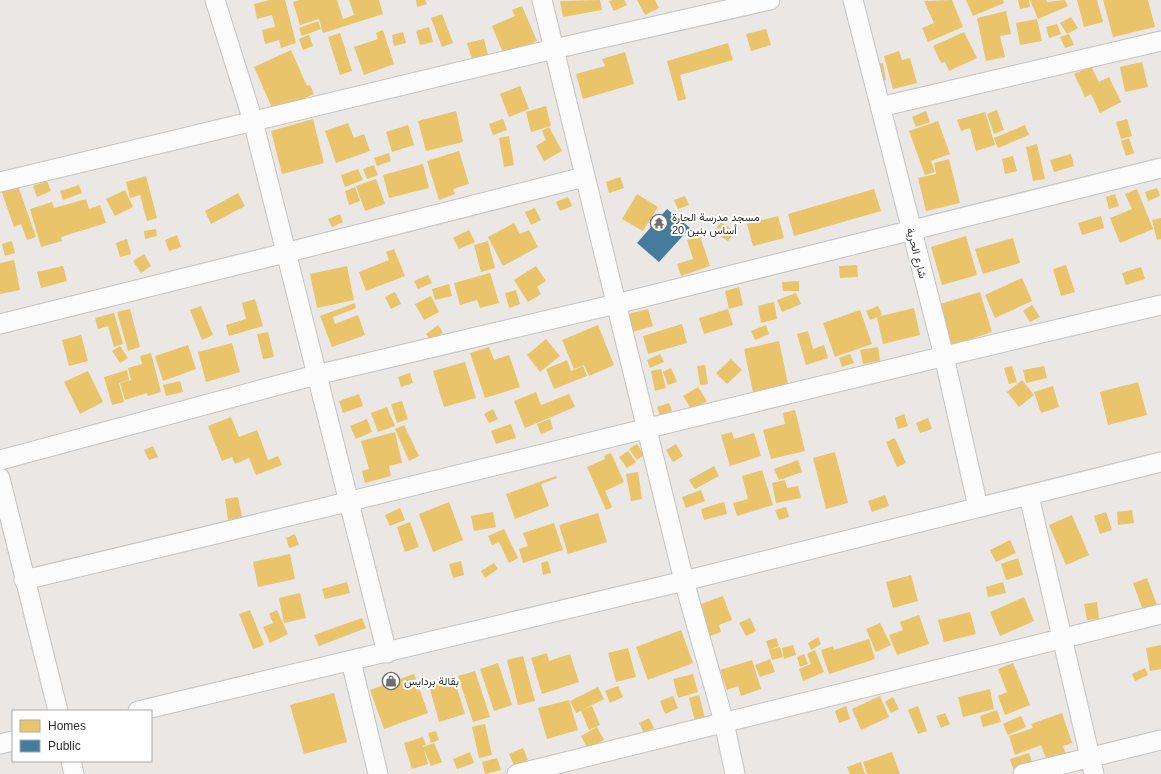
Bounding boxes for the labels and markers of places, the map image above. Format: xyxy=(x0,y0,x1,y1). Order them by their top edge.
place label: مسجد مدرسة الحارة 20 أساس بنين xyxy=(672,211,760,237)
temple icon: مسجد مدرسة الحارة 20 أساس بنين xyxy=(649,213,669,233)
shop icon: بقالة بردايس xyxy=(381,671,401,691)
place label: بقالة بردايس xyxy=(404,675,459,688)

